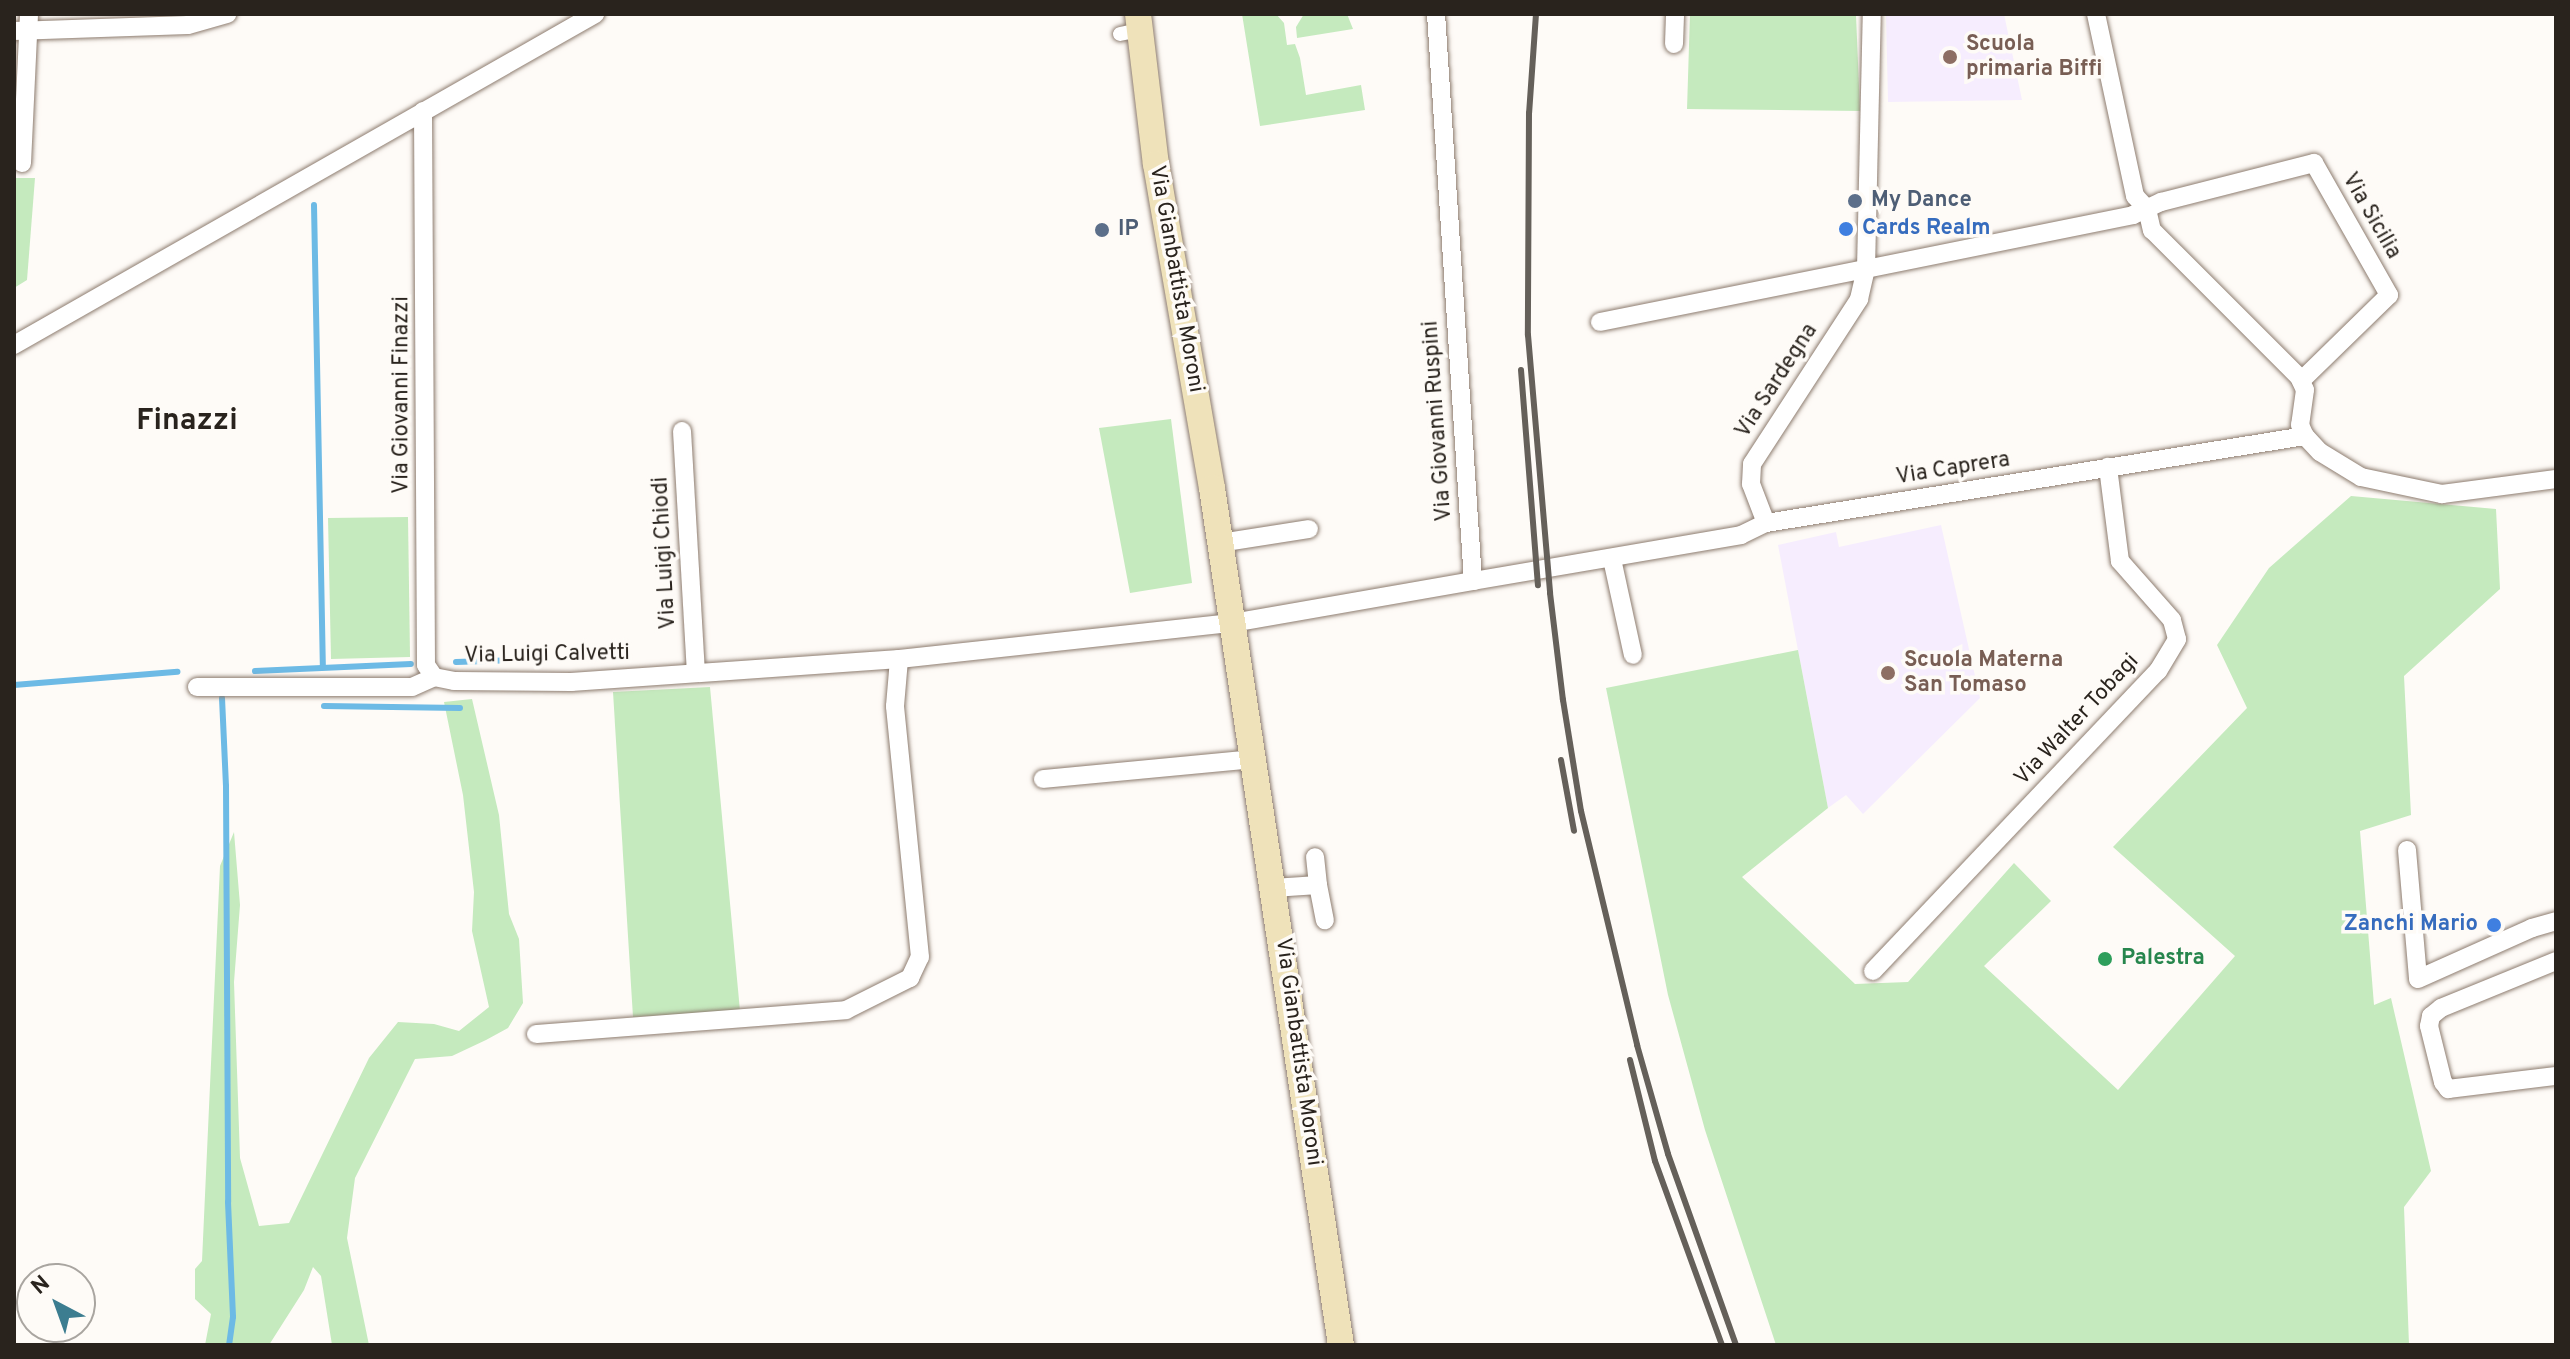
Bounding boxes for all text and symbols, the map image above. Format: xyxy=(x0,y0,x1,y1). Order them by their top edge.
place label: Scuola primaria Biffi xyxy=(1966,31,2102,82)
marker: Scuola primaria Biffi xyxy=(1941,48,1959,66)
street label: Via Gianbattista Moroni xyxy=(1143,163,1209,395)
street label: Via Sicilia xyxy=(2336,168,2406,264)
place label: My Dance xyxy=(1871,188,1972,214)
marker: My Dance xyxy=(1846,192,1864,210)
place label: Cards Realm xyxy=(1862,216,1991,242)
place label: IP xyxy=(1118,217,1138,243)
marker: Cards Realm xyxy=(1837,220,1855,238)
marker: IP xyxy=(1093,221,1111,239)
street label: Via Giovanni Finazzi xyxy=(389,296,415,494)
street label: Via Sardegna xyxy=(1730,319,1824,443)
street label: Via Giovanni Ruspini xyxy=(1418,320,1458,522)
district label: Finazzi xyxy=(136,404,238,440)
street label: Via Caprera xyxy=(1894,447,2012,491)
street label: Via Luigi Chiodi xyxy=(648,476,682,630)
street label: Via Luigi Calvetti xyxy=(464,640,630,670)
place label: Scuola Materna San Tomaso xyxy=(1904,647,2063,698)
street label: Via Walter Tobagi xyxy=(2009,648,2145,792)
marker: Scuola Materna San Tomaso xyxy=(1879,664,1897,682)
place label: Zanchi Mario xyxy=(2344,912,2478,938)
marker: Zanchi Mario xyxy=(2485,916,2503,934)
street label: Via Gianbattista Moroni xyxy=(1269,936,1327,1168)
place label: Palestra xyxy=(2121,946,2205,972)
marker: Palestra xyxy=(2096,950,2114,968)
north arrow xyxy=(16,1263,96,1343)
text: N xyxy=(26,1271,56,1301)

